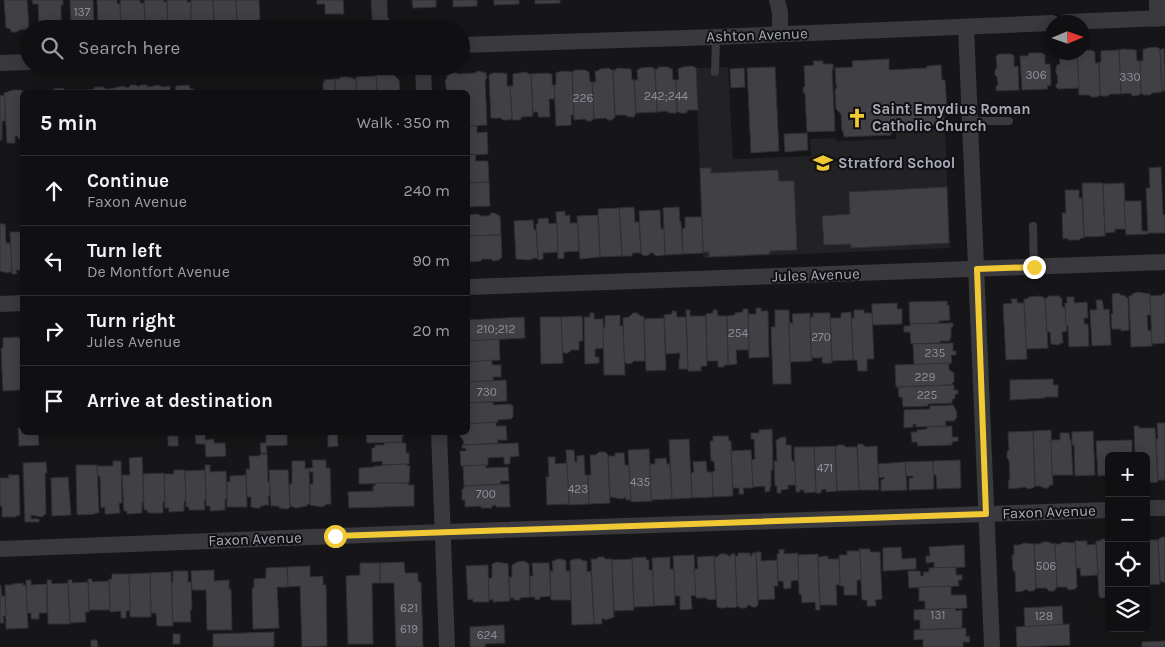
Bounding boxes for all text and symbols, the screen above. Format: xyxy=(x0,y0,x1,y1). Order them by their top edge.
house number: 137 xyxy=(74,5,91,19)
north arrow xyxy=(1045,15,1090,60)
search box xyxy=(20,20,470,75)
street label: Ashton Avenue xyxy=(706,24,808,46)
icon: search xyxy=(38,34,66,62)
text: Search here xyxy=(78,37,180,59)
house number: 306 xyxy=(1025,68,1047,82)
house number: 330 xyxy=(1119,70,1141,84)
house number: 242;244 xyxy=(644,89,688,103)
house number: 226 xyxy=(573,91,594,105)
place label: Saint Emydius Roman Catholic Church xyxy=(872,100,1031,135)
church icon: Saint Emydius Roman Catholic Church xyxy=(846,107,868,129)
text: 5 min xyxy=(40,111,97,135)
text: Walk · 350 m xyxy=(357,113,450,132)
school or university icon: Stratford School xyxy=(812,152,834,174)
place label: Stratford School xyxy=(838,154,955,172)
text: Continue xyxy=(87,170,169,192)
icon: ahead xyxy=(40,177,68,205)
text: 240 m xyxy=(404,181,450,200)
text: Faxon Avenue xyxy=(87,192,187,211)
text: Turn left xyxy=(87,240,162,262)
icon: left xyxy=(40,247,68,275)
text: 90 m xyxy=(412,251,450,270)
route end xyxy=(1023,256,1046,279)
text: De Montfort Avenue xyxy=(87,262,230,281)
street label: Jules Avenue xyxy=(772,264,860,286)
text: Turn right xyxy=(87,310,176,332)
icon: right xyxy=(40,317,68,345)
text: 20 m xyxy=(412,321,450,340)
house number: 210;212 xyxy=(476,322,516,336)
house number: 254 xyxy=(728,326,749,340)
house number: 270 xyxy=(811,330,831,344)
text: Jules Avenue xyxy=(87,332,181,351)
house number: 235 xyxy=(925,346,946,360)
house number: 229 xyxy=(915,370,935,384)
house number: 730 xyxy=(477,385,497,399)
icon: arrive xyxy=(40,387,68,415)
house number: 225 xyxy=(917,388,938,402)
text: Arrive at destination xyxy=(87,390,273,412)
map controls xyxy=(1105,452,1150,632)
button: + xyxy=(1105,452,1150,497)
house number: 471 xyxy=(817,461,833,475)
house number: 435 xyxy=(630,475,651,489)
house number: 423 xyxy=(568,482,588,496)
house number: 700 xyxy=(476,487,496,501)
button: − xyxy=(1105,497,1150,542)
street label: Faxon Avenue xyxy=(1002,501,1096,523)
route start xyxy=(324,525,347,548)
street label: Faxon Avenue xyxy=(208,528,302,550)
button: locate xyxy=(1105,542,1150,587)
house number: 506 xyxy=(1036,559,1057,573)
button: layers xyxy=(1105,587,1150,632)
house number: 621 xyxy=(400,601,418,615)
house number: 131 xyxy=(930,608,946,622)
house number: 128 xyxy=(1035,609,1053,623)
house number: 619 xyxy=(400,622,418,636)
house number: 624 xyxy=(477,628,498,642)

